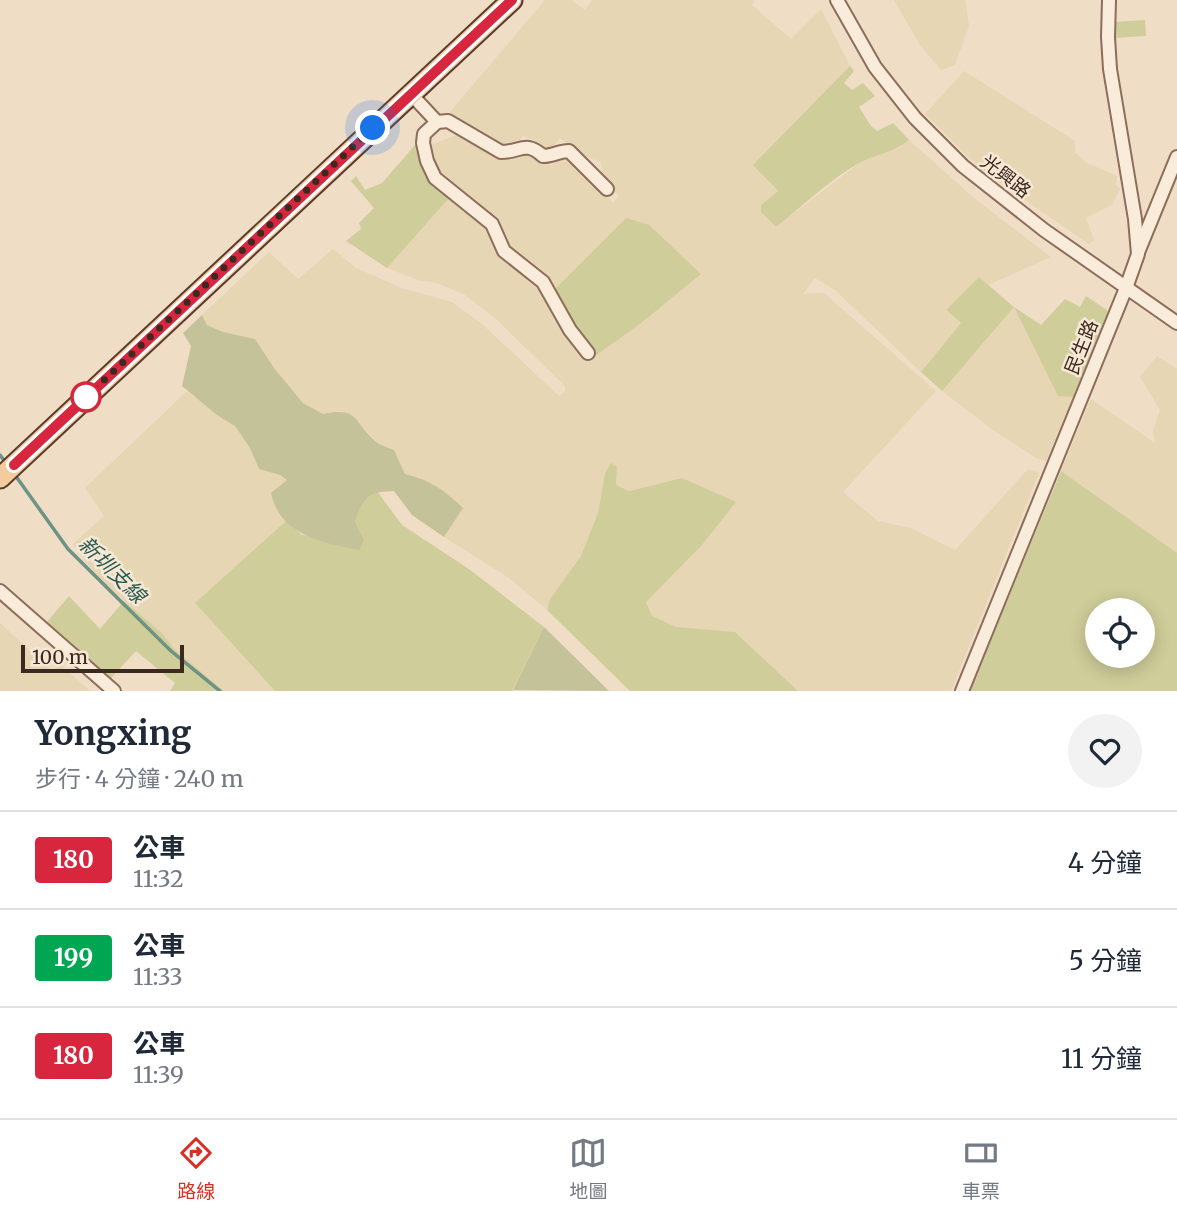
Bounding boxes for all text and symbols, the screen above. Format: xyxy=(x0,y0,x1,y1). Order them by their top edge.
your location xyxy=(355,110,390,145)
street label: 光興路 xyxy=(976,149,1036,203)
street label: 民生路 xyxy=(1059,316,1103,378)
unlabelled marker xyxy=(71,382,101,412)
water label: 新圳支線 xyxy=(73,530,153,610)
map controls xyxy=(1085,598,1155,668)
button: locate xyxy=(1085,598,1155,668)
scale bar xyxy=(21,642,184,674)
text: 100 m xyxy=(32,645,88,669)
text: Yongxing xyxy=(35,713,191,754)
button: heart xyxy=(1068,714,1142,788)
text: 步行 · 4 分鐘 · 240 m xyxy=(35,764,244,793)
text: 公車 xyxy=(133,831,185,864)
text: 180 xyxy=(53,844,94,875)
text: 4 分鐘 xyxy=(1068,846,1142,879)
text: 11:32 xyxy=(133,864,184,893)
text: 公車 xyxy=(133,929,185,962)
text: 199 xyxy=(54,942,93,973)
text: 5 分鐘 xyxy=(1069,944,1142,977)
text: 11:33 xyxy=(133,962,183,991)
text: 公車 xyxy=(133,1027,185,1060)
text: 180 xyxy=(53,1040,94,1071)
text: 11 分鐘 xyxy=(1061,1042,1142,1075)
text: 11:39 xyxy=(133,1060,184,1089)
tab: 路線 xyxy=(177,1134,215,1203)
tab: 地圖 xyxy=(569,1134,608,1203)
tab: 車票 xyxy=(962,1134,1000,1203)

